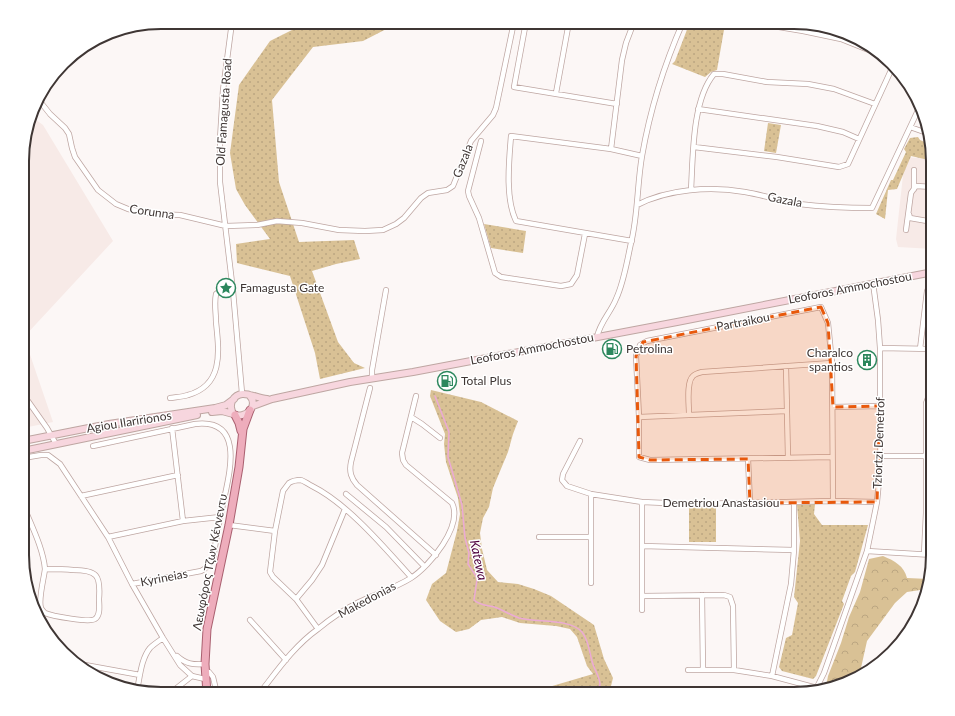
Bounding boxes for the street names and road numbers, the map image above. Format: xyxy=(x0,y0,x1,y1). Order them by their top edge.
street label: Old Famagusta Road xyxy=(212,58,235,166)
street label: Gazala xyxy=(449,142,476,180)
street label: Gazala xyxy=(767,189,804,210)
street label: Corunna xyxy=(129,201,175,222)
street label: Leoforos Ammochostou xyxy=(787,268,913,307)
street label: Partraikou xyxy=(715,309,771,334)
street label: Leoforos Ammochostou xyxy=(469,329,595,368)
street label: Tziortzi Demetrof xyxy=(869,396,888,489)
street label: Agiou Ilaririonos xyxy=(85,407,173,436)
street label: Λεωφόρος Τζων Κέννεντυ xyxy=(189,492,230,631)
street label: Demetriou Anastasiou xyxy=(662,495,780,510)
street label: Kyrineias xyxy=(139,566,189,589)
street label: Makedonias xyxy=(335,578,398,621)

